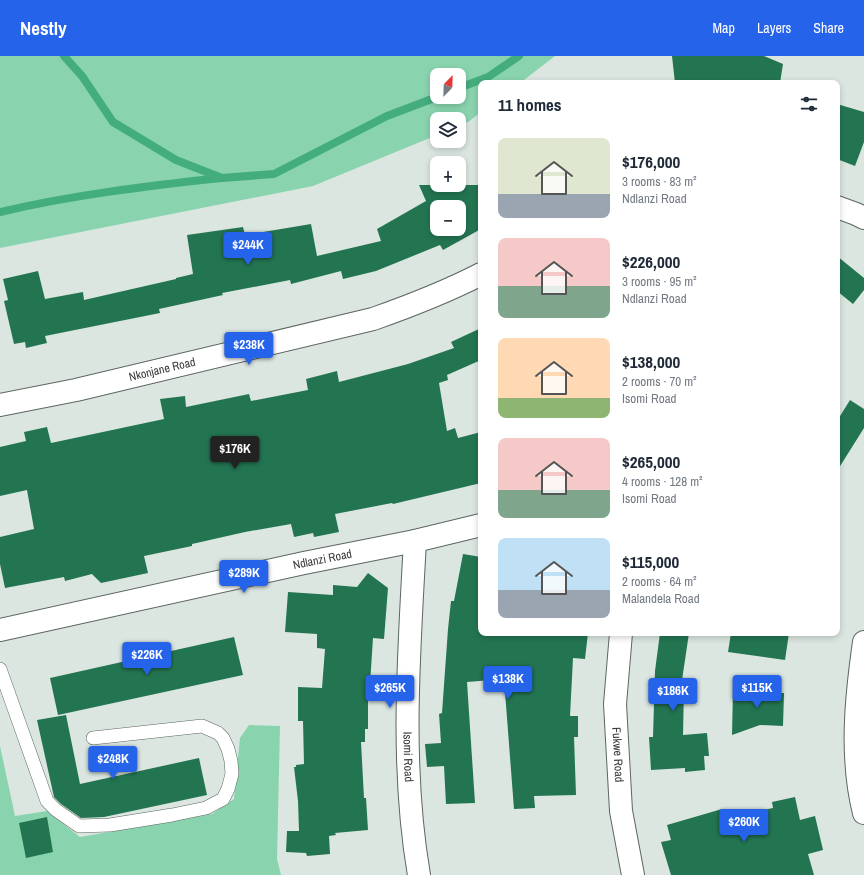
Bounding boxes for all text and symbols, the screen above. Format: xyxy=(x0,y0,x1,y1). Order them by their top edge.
text: Nestly xyxy=(20,15,67,41)
text: Map xyxy=(713,19,735,37)
text: Layers xyxy=(757,19,791,37)
text: Share xyxy=(813,19,844,37)
north arrow xyxy=(430,68,466,104)
map controls xyxy=(430,68,466,236)
text: 11 homes xyxy=(498,93,562,116)
icon: filters xyxy=(798,93,820,115)
button: layers xyxy=(430,112,466,148)
text: $176,000 xyxy=(622,150,680,173)
icon: home xyxy=(530,154,578,202)
button: + xyxy=(430,156,466,192)
text: 3 rooms · 83 m² xyxy=(622,173,697,190)
text: Ndlanzi Road xyxy=(622,190,687,207)
button: − xyxy=(430,200,466,236)
pin: $244K xyxy=(220,232,276,266)
text: $244K xyxy=(232,236,264,253)
text: $226,000 xyxy=(622,250,680,273)
icon: home xyxy=(530,254,578,302)
text: 3 rooms · 95 m² xyxy=(622,273,697,290)
text: Ndlanzi Road xyxy=(622,290,687,307)
pin: $238K xyxy=(221,332,277,366)
text: $238K xyxy=(233,336,265,353)
text: $138,000 xyxy=(622,350,680,373)
street label: Nkonjane Road xyxy=(127,354,197,385)
icon: home xyxy=(530,354,578,402)
text: 2 rooms · 70 m² xyxy=(622,373,697,390)
text: Isomi Road xyxy=(622,390,677,407)
pin: $176K xyxy=(207,436,263,470)
text: $176K xyxy=(219,440,251,457)
text: $265,000 xyxy=(622,450,680,473)
icon: home xyxy=(530,454,578,502)
text: 4 rooms · 128 m² xyxy=(622,473,703,490)
text: Isomi Road xyxy=(622,490,677,507)
street label: Ndlanzi Road xyxy=(291,546,353,573)
text: $115,000 xyxy=(622,550,679,573)
icon: home xyxy=(530,554,578,602)
pin: $289K xyxy=(216,560,272,594)
text: $289K xyxy=(228,564,260,581)
text: 2 rooms · 64 m² xyxy=(622,573,697,590)
text: Malandela Road xyxy=(622,590,700,607)
pin: $226K xyxy=(119,642,175,676)
text: $226K xyxy=(131,646,163,663)
pin: $138K xyxy=(480,666,536,700)
text: $138K xyxy=(492,670,524,687)
pin: $265K xyxy=(362,675,418,709)
pin: $115K xyxy=(729,675,785,709)
pin: $186K xyxy=(645,678,701,712)
text: $265K xyxy=(374,679,406,696)
text: $115K xyxy=(742,679,772,696)
text: $186K xyxy=(657,682,689,699)
street label: Fukwe Road xyxy=(608,727,627,783)
street label: Isomi Road xyxy=(400,732,417,782)
pin: $248K xyxy=(85,746,141,780)
text: $248K xyxy=(97,750,129,767)
pin: $260K xyxy=(716,809,772,843)
text: $260K xyxy=(728,813,760,830)

